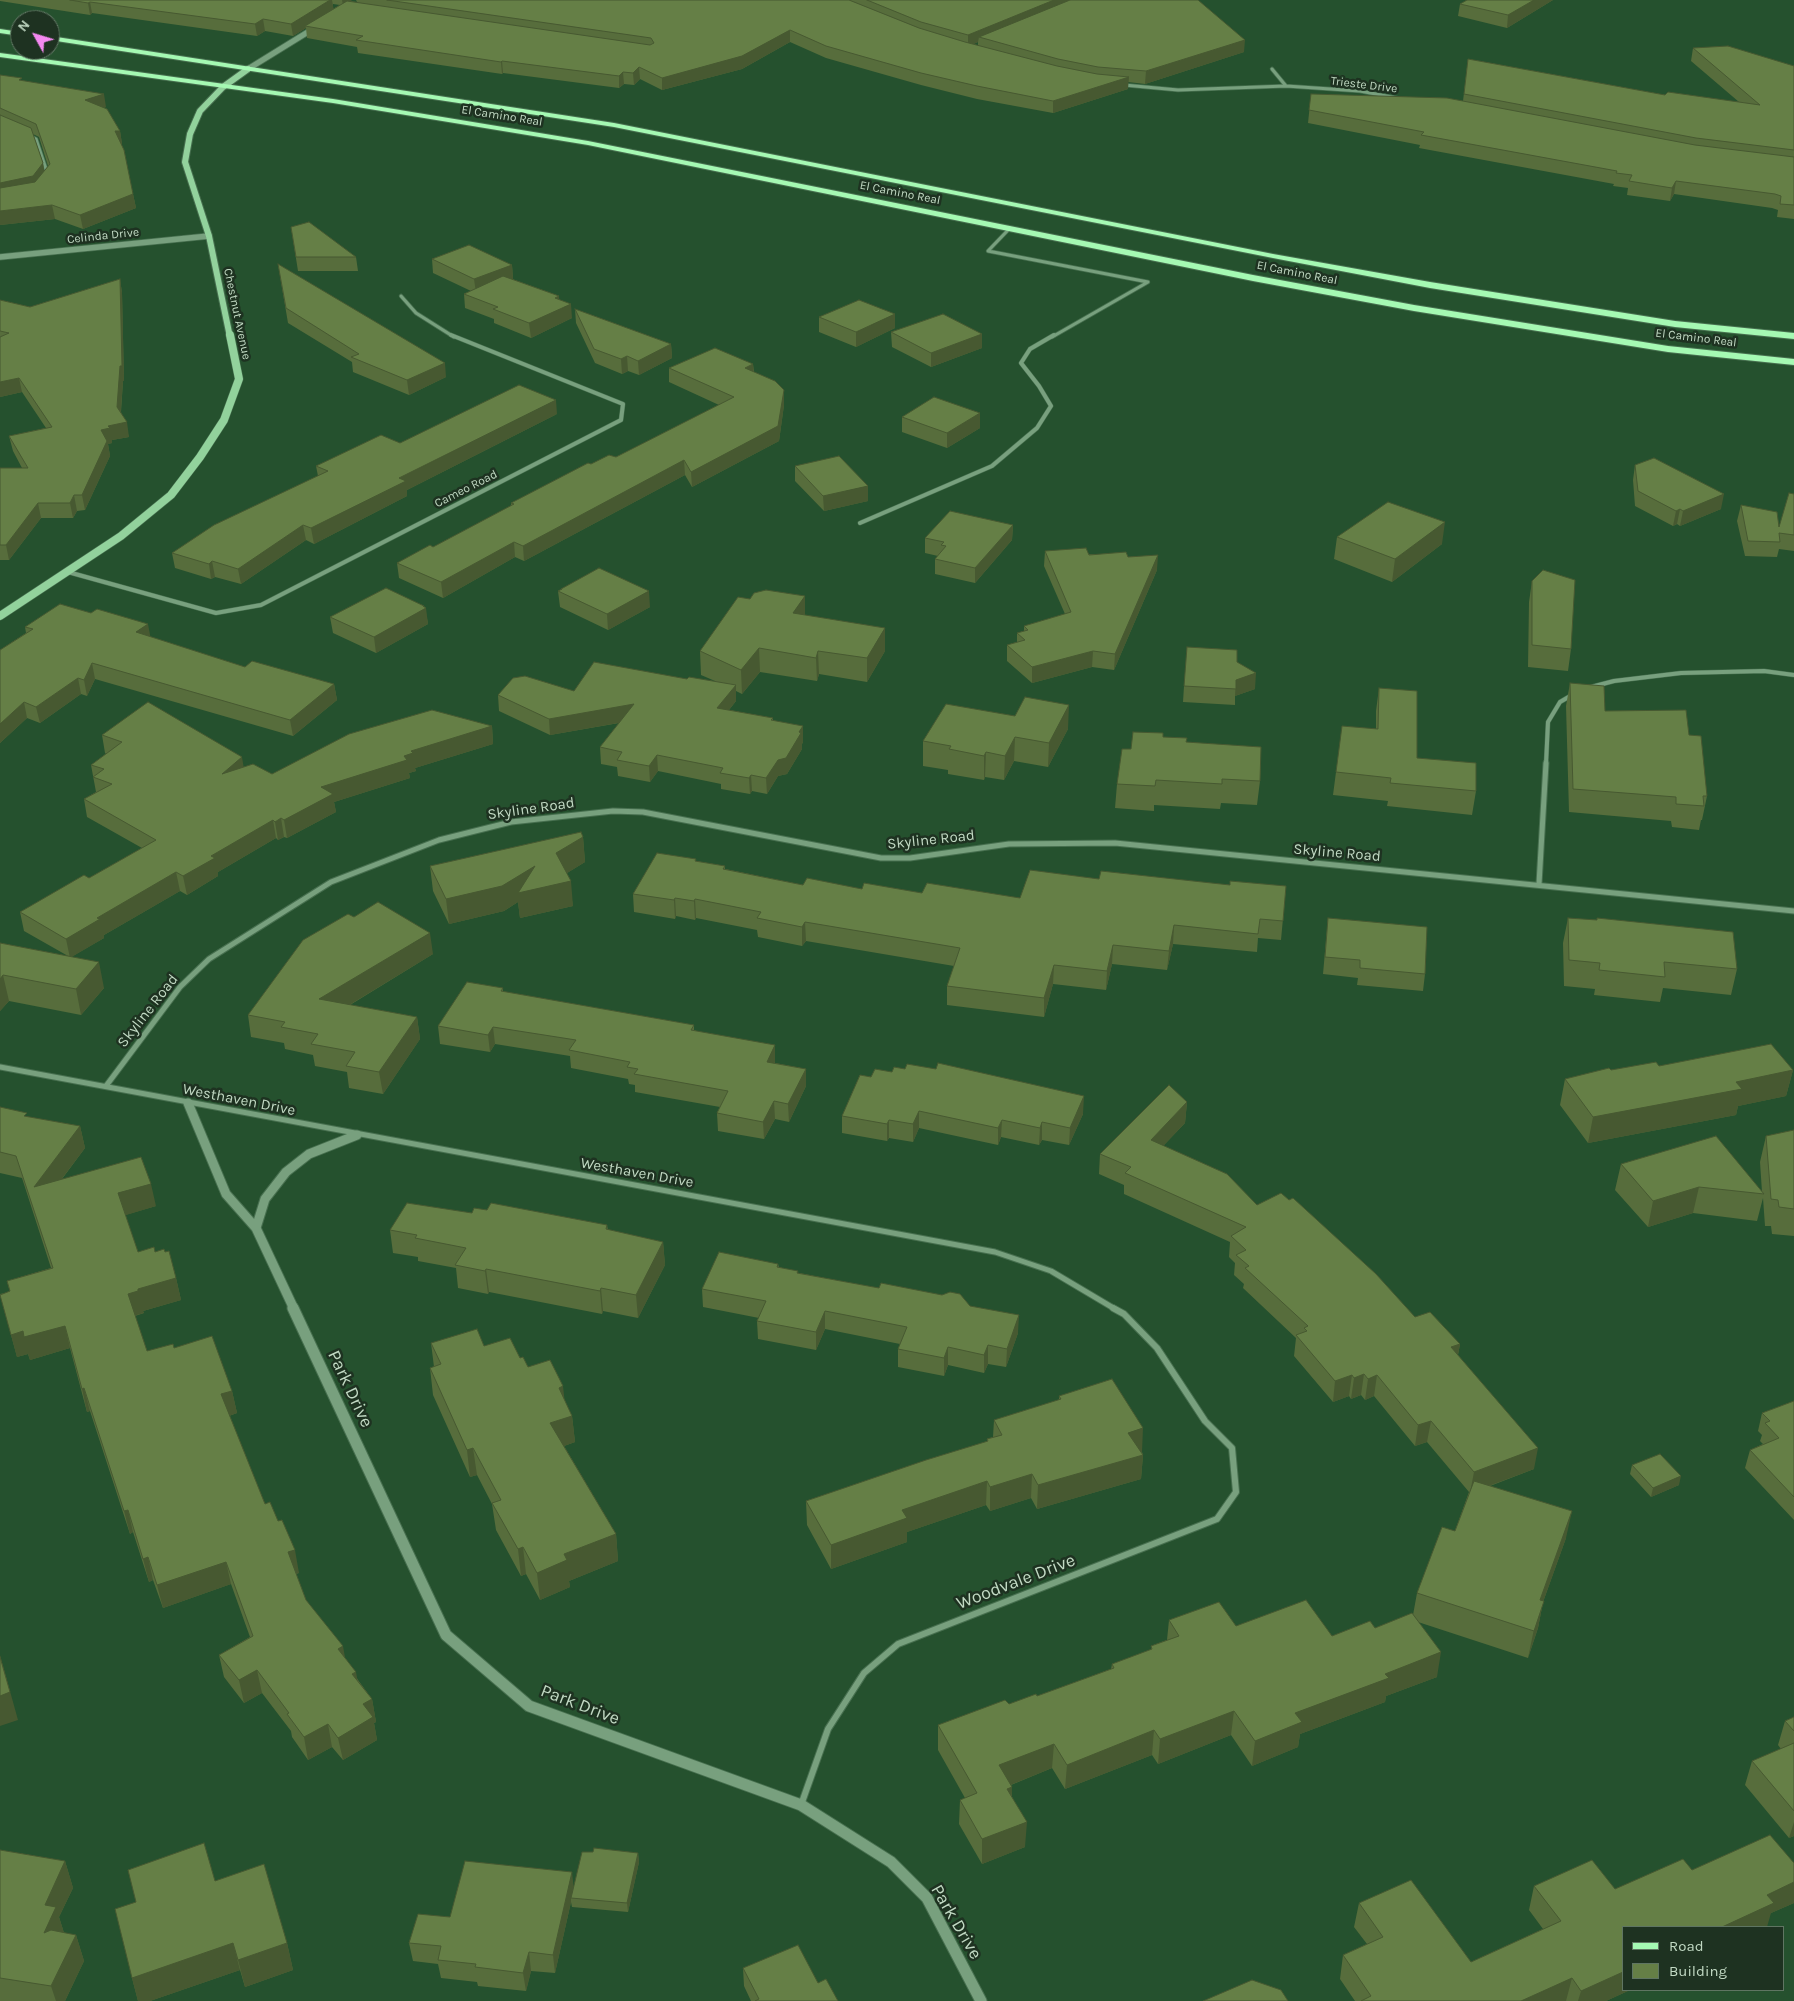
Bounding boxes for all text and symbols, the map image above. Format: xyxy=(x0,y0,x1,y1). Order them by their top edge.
north arrow xyxy=(10,10,60,60)
text: N xyxy=(14,17,33,35)
street label: Trieste Drive xyxy=(1330,74,1398,96)
street label: El Camino Real xyxy=(460,102,544,130)
street label: El Camino Real xyxy=(858,178,942,208)
street label: Celinda Drive xyxy=(66,225,140,247)
street label: El Camino Real xyxy=(1255,258,1339,288)
street label: Chestnut Avenue xyxy=(220,267,254,361)
street label: El Camino Real xyxy=(1655,326,1737,350)
street label: Cameo Road xyxy=(432,467,500,511)
street label: Skyline Road xyxy=(486,794,576,824)
street label: Skyline Road xyxy=(886,826,976,854)
street label: Skyline Road xyxy=(1292,840,1382,866)
street label: Skyline Road xyxy=(114,971,182,1051)
street label: Westhaven Drive xyxy=(181,1080,297,1120)
street label: Westhaven Drive xyxy=(579,1154,695,1192)
street label: Park Drive xyxy=(323,1347,377,1431)
street label: Woodvale Drive xyxy=(954,1549,1078,1615)
street label: Park Drive xyxy=(537,1680,623,1730)
street label: Park Drive xyxy=(926,1881,986,1963)
legend xyxy=(1622,1926,1784,1991)
text: Road xyxy=(1669,1937,1704,1955)
text: Building xyxy=(1669,1962,1727,1980)

